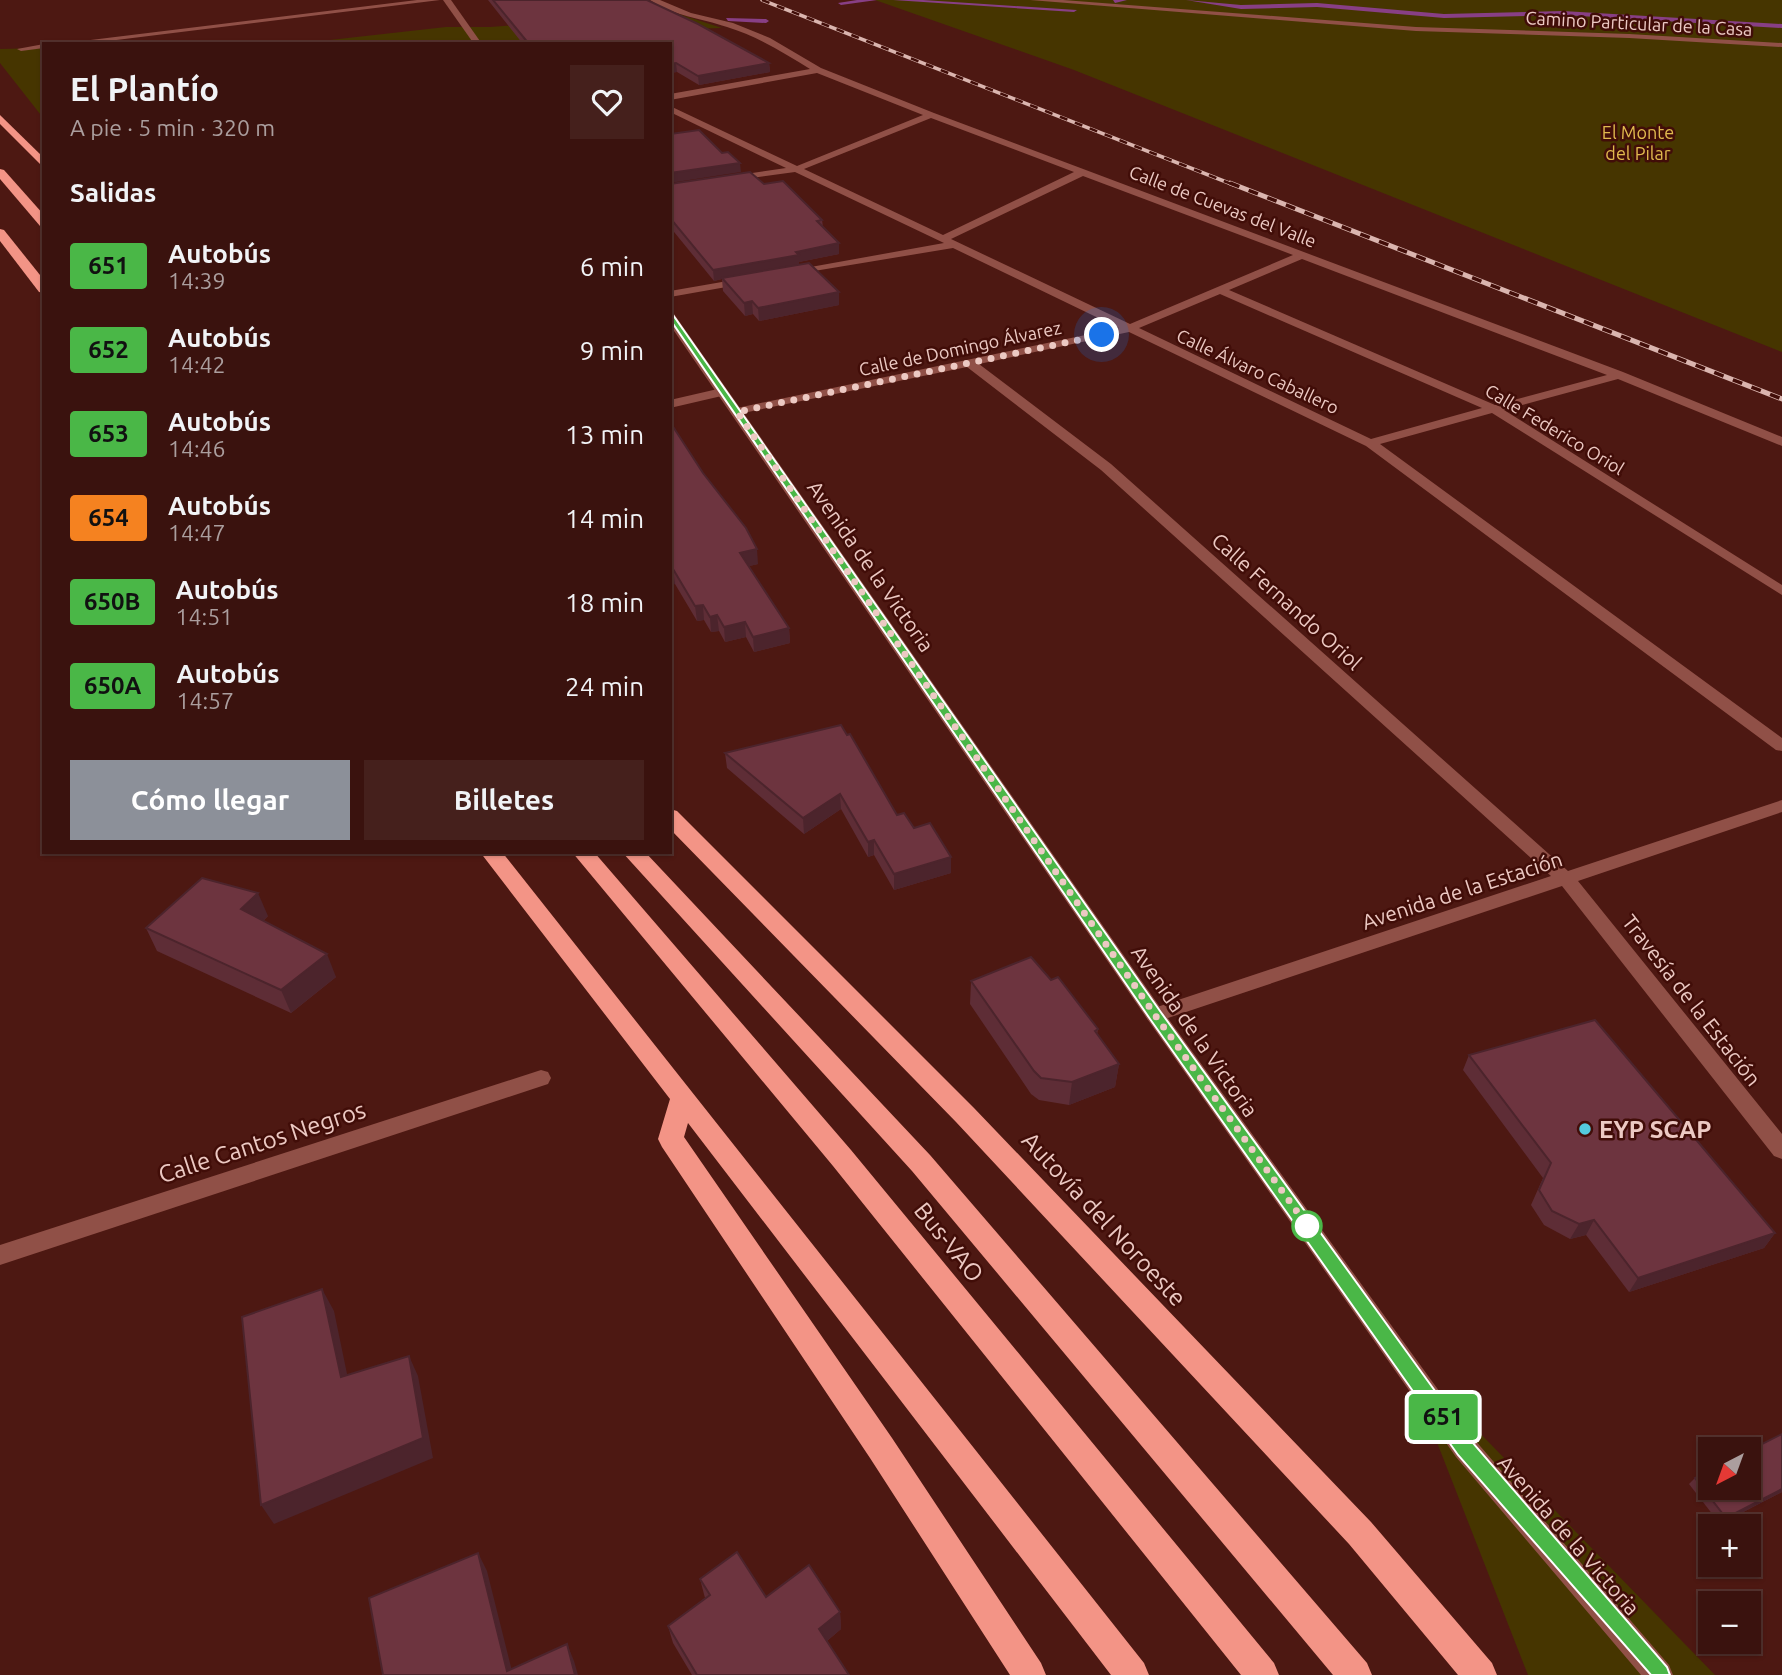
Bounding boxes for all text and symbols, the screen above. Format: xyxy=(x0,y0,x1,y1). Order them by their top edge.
street label: Camino Particular de la Casa xyxy=(1525,7,1753,39)
button: heart xyxy=(570,65,644,139)
text: El Plantío xyxy=(70,70,219,107)
text: A pie · 5 min · 320 m xyxy=(70,115,275,140)
park label: El Monte del Pilar xyxy=(1602,122,1674,163)
street label: Calle de Cuevas del Valle xyxy=(1127,161,1319,251)
text: Salidas xyxy=(70,178,156,207)
text: Autobús xyxy=(168,239,271,268)
text: 651 xyxy=(88,252,129,279)
text: 6 min xyxy=(580,252,644,281)
text: 14:39 xyxy=(168,268,226,293)
street label: Calle de Domingo Álvarez xyxy=(857,316,1063,379)
your location xyxy=(1084,317,1119,352)
text: Autobús xyxy=(168,323,271,352)
street label: Calle Álvaro Caballero xyxy=(1174,324,1343,417)
text: 652 xyxy=(88,336,129,363)
text: 9 min xyxy=(580,336,644,365)
text: 14:42 xyxy=(168,352,226,377)
street label: Calle Federico Oriol xyxy=(1482,380,1628,478)
text: Autobús xyxy=(168,407,271,436)
text: 653 xyxy=(88,420,129,447)
text: 13 min xyxy=(565,420,644,449)
text: 14:46 xyxy=(168,436,226,461)
street label: Avenida de la Victoria xyxy=(803,476,939,656)
text: Autobús xyxy=(168,491,271,520)
text: 654 xyxy=(88,504,129,531)
text: 14 min xyxy=(565,504,644,533)
text: 14:47 xyxy=(168,520,226,545)
street label: Calle Fernando Oriol xyxy=(1207,528,1367,674)
text: Autobús xyxy=(176,575,279,604)
text: 650B xyxy=(84,588,141,615)
text: 18 min xyxy=(565,588,644,617)
text: 14:51 xyxy=(176,604,233,629)
text: Autobús xyxy=(176,659,279,688)
text: 650A xyxy=(84,672,141,699)
text: 24 min xyxy=(565,672,644,701)
text: 14:57 xyxy=(176,688,234,713)
button: Cómo llegar xyxy=(70,760,350,840)
button: Billetes xyxy=(364,760,644,840)
street label: Avenida de la Estación xyxy=(1359,846,1565,934)
street label: Travesía de la Estación xyxy=(1618,910,1766,1090)
street label: Avenida de la Victoria xyxy=(1127,941,1263,1121)
street label: Calle Cantos Negros xyxy=(155,1096,369,1188)
place label: EYP SCAP xyxy=(1599,1116,1711,1143)
marker: EYP SCAP xyxy=(1577,1121,1593,1137)
street label: Autovía del Noroeste xyxy=(1016,1127,1192,1311)
street label: Bus-VAO xyxy=(909,1197,989,1287)
unlabelled marker xyxy=(1292,1211,1322,1241)
line badge: 651 xyxy=(1403,1394,1483,1440)
text: 651 xyxy=(1423,1403,1463,1430)
north arrow xyxy=(1698,1437,1760,1500)
map controls xyxy=(1698,1437,1761,1654)
street label: Avenida de la Victoria xyxy=(1493,1450,1645,1620)
button: + xyxy=(1698,1514,1761,1577)
button: − xyxy=(1698,1591,1761,1654)

